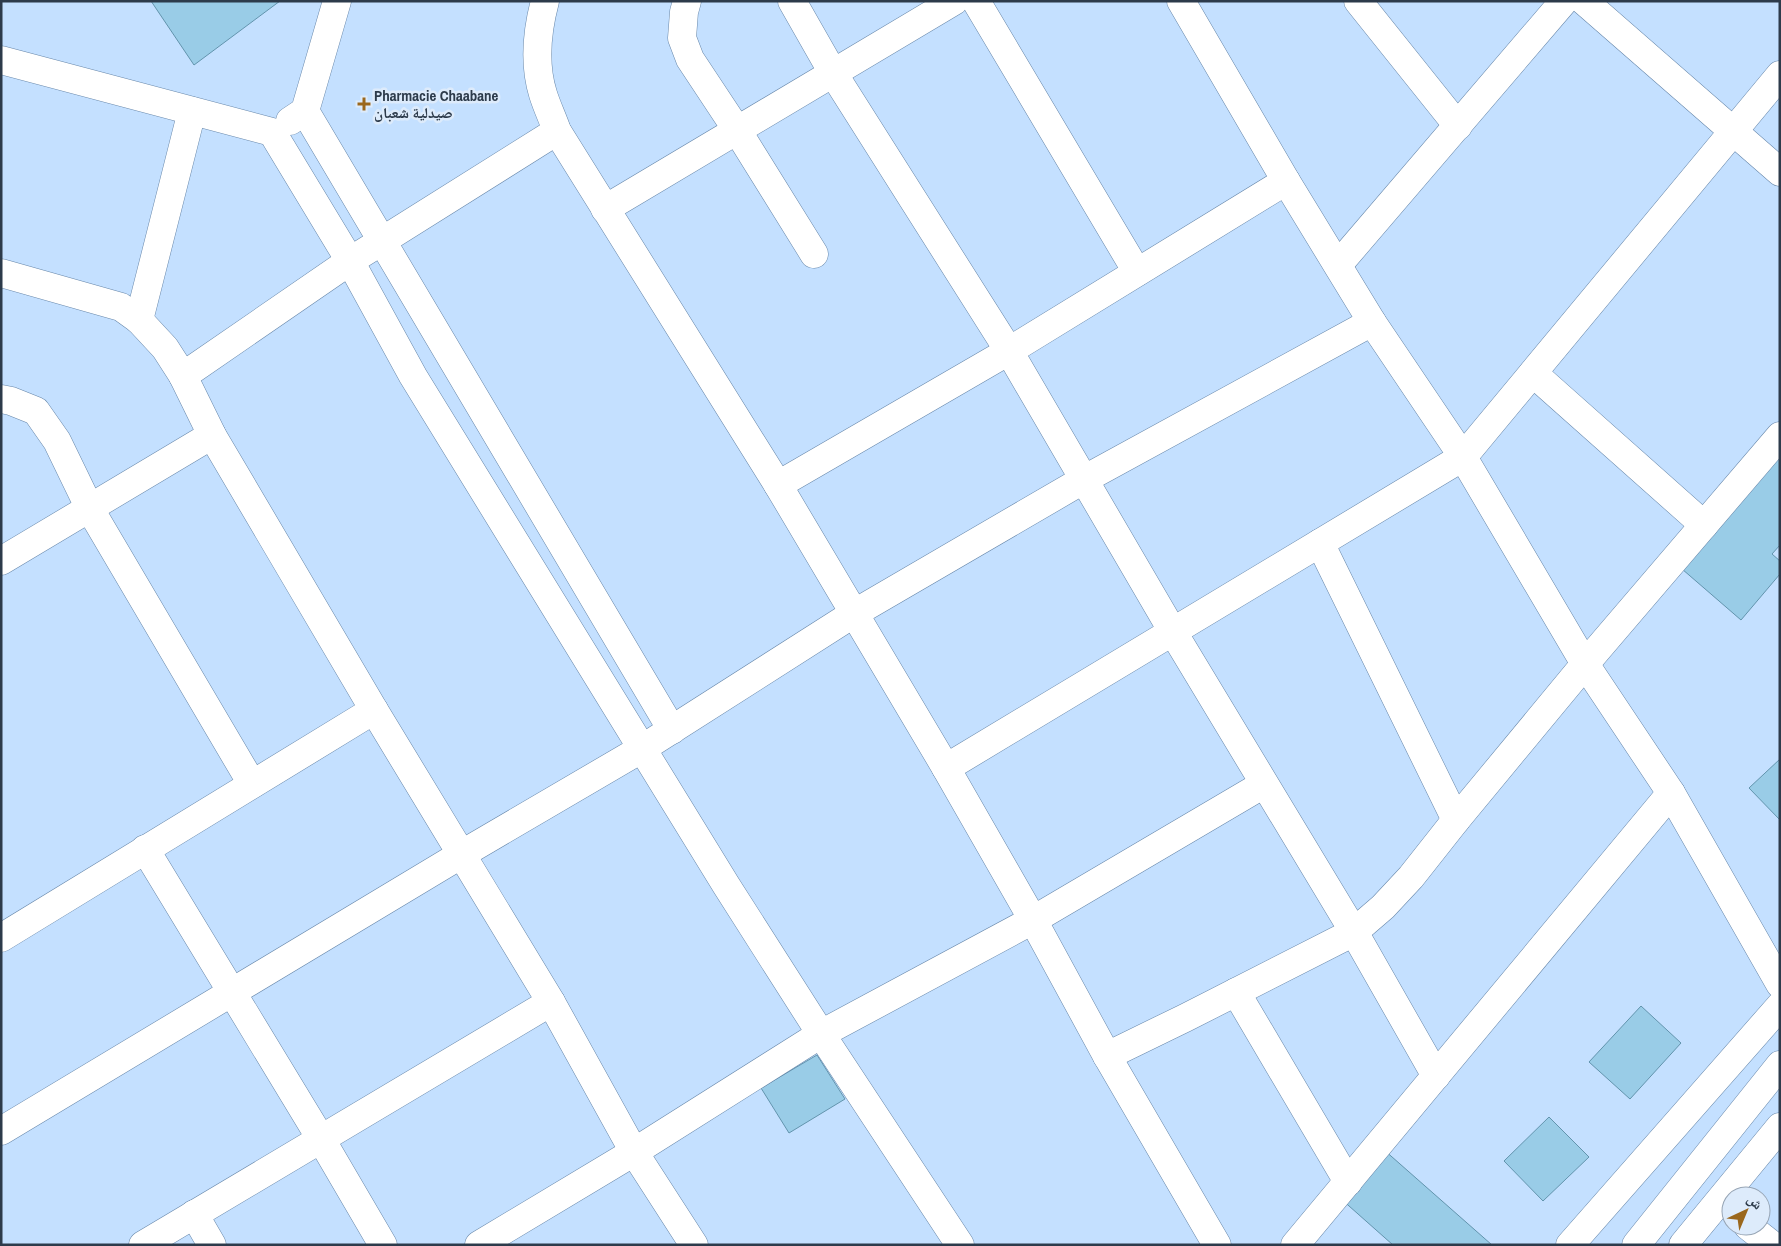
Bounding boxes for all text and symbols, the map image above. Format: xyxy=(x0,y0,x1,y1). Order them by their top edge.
place label: Pharmacie Chaabane صيدلية شعبان xyxy=(374,85,499,123)
marker: Pharmacie Chaabane صيدلية شعبان xyxy=(358,98,370,110)
north arrow xyxy=(1721,1186,1771,1236)
text: ش xyxy=(1743,1190,1767,1213)

